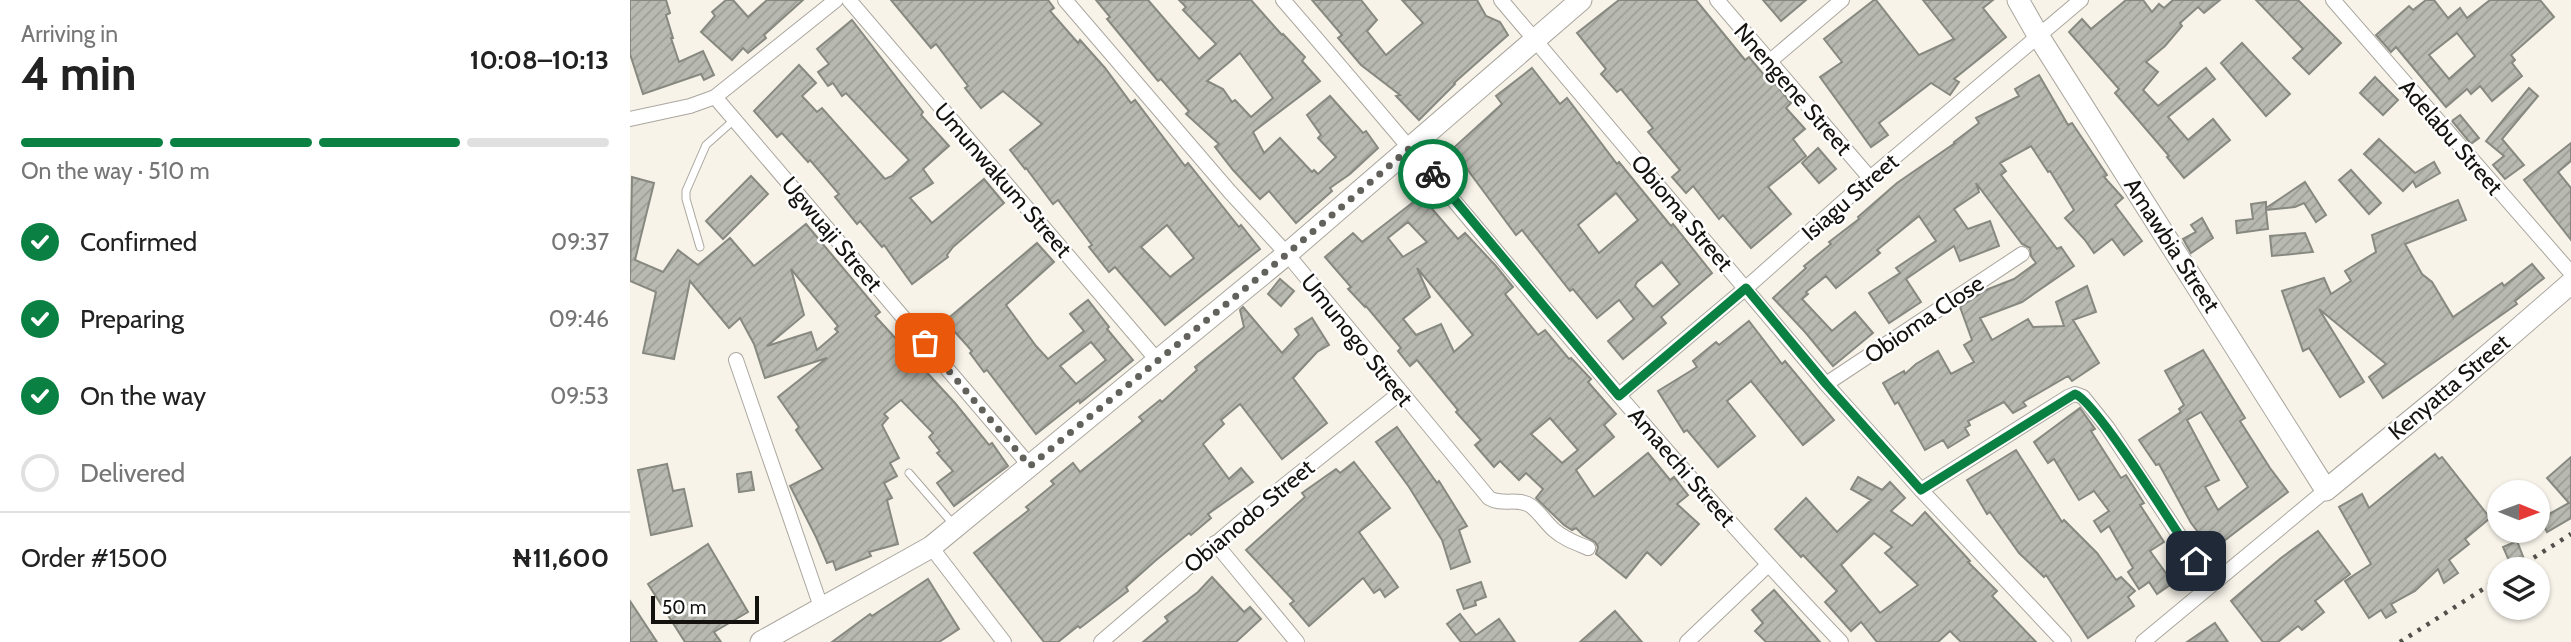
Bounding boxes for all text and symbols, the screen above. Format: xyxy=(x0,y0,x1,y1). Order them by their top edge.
street label: Nnengene Street xyxy=(1728,17,1858,161)
text: Arriving in xyxy=(21,20,118,48)
text: 10:08–10:13 xyxy=(470,44,609,76)
text: 4 min xyxy=(21,46,136,102)
street label: Adelabu Street xyxy=(2393,73,2509,201)
street label: Umunwakum Street xyxy=(928,97,1078,263)
courier xyxy=(1398,139,1468,209)
street label: Isiagu Street xyxy=(1796,147,1904,247)
street label: Obioma Street xyxy=(1625,149,1739,277)
icon: bike xyxy=(1414,155,1452,193)
text: On the way · 510 m xyxy=(21,157,210,185)
street label: Ugwuaji Street xyxy=(776,171,888,297)
street label: Amawbia Street xyxy=(2118,172,2226,318)
icon: check xyxy=(21,223,59,261)
text: Confirmed xyxy=(80,226,197,258)
text: 09:37 xyxy=(551,228,609,256)
street label: Umunogo Street xyxy=(1295,268,1419,412)
street label: Obioma Close xyxy=(1859,269,1989,369)
icon: check xyxy=(21,300,59,338)
text: Preparing xyxy=(80,303,184,335)
text: 09:46 xyxy=(549,305,609,333)
pin xyxy=(895,313,955,373)
icon: bag xyxy=(906,324,944,362)
street label: Kenyatta Street xyxy=(2383,328,2516,446)
icon: check xyxy=(21,377,59,415)
text: On the way xyxy=(80,380,206,412)
text: 09:53 xyxy=(550,382,609,410)
street label: Amaechi Street xyxy=(1622,402,1742,533)
street label: Obianodo Street xyxy=(1178,453,1320,579)
text: Delivered xyxy=(80,457,185,489)
north arrow xyxy=(2487,480,2550,542)
map controls xyxy=(2487,480,2550,620)
pin xyxy=(2166,531,2226,591)
text: Order #1500 xyxy=(21,542,168,574)
text: ₦11,600 xyxy=(511,542,609,574)
icon: home xyxy=(2177,542,2215,580)
button: layers xyxy=(2487,557,2550,620)
scale bar xyxy=(651,593,760,625)
text: 50 m xyxy=(662,596,706,619)

